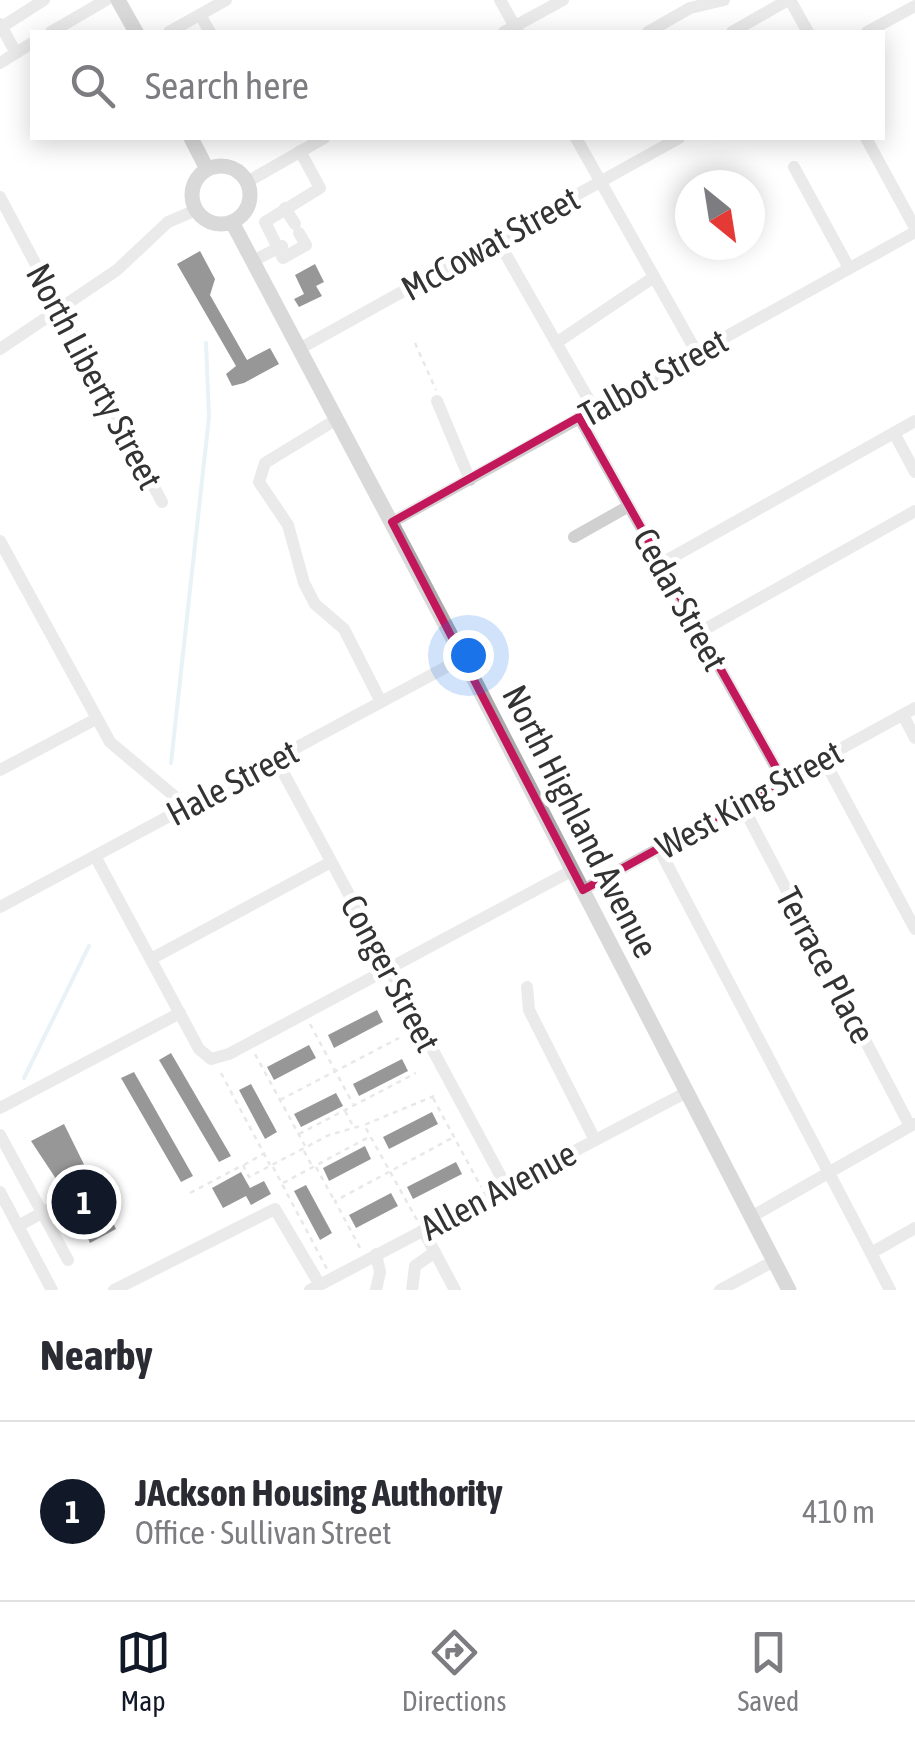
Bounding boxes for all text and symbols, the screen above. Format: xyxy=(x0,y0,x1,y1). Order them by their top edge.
search box xyxy=(30,30,885,140)
icon: search xyxy=(65,58,120,113)
text: Search here xyxy=(145,64,309,107)
north arrow xyxy=(675,170,765,260)
street label: McCowat Street xyxy=(394,178,586,308)
street label: North Liberty Street xyxy=(19,257,171,495)
street label: Talbot Street xyxy=(572,320,734,434)
street label: Cedar Street xyxy=(626,521,736,677)
your location xyxy=(443,630,494,681)
street label: North Highland Avenue xyxy=(495,678,667,964)
street label: Hale Street xyxy=(159,731,305,833)
street label: West King Street xyxy=(649,732,849,866)
street label: Terrace Place xyxy=(768,880,884,1050)
street label: Conger Street xyxy=(333,888,449,1058)
street label: Allen Avenue xyxy=(414,1132,582,1248)
pin: 1 xyxy=(52,1164,116,1240)
text: Nearby xyxy=(40,1331,153,1379)
text: JAckson Housing Authority xyxy=(135,1471,503,1514)
text: 1 xyxy=(65,1493,80,1530)
text: 410 m xyxy=(802,1493,875,1530)
text: Office · Sullivan Street xyxy=(135,1514,391,1551)
tab: Map xyxy=(116,1625,171,1717)
tab: Directions xyxy=(402,1625,506,1717)
tab: Saved xyxy=(738,1625,799,1717)

